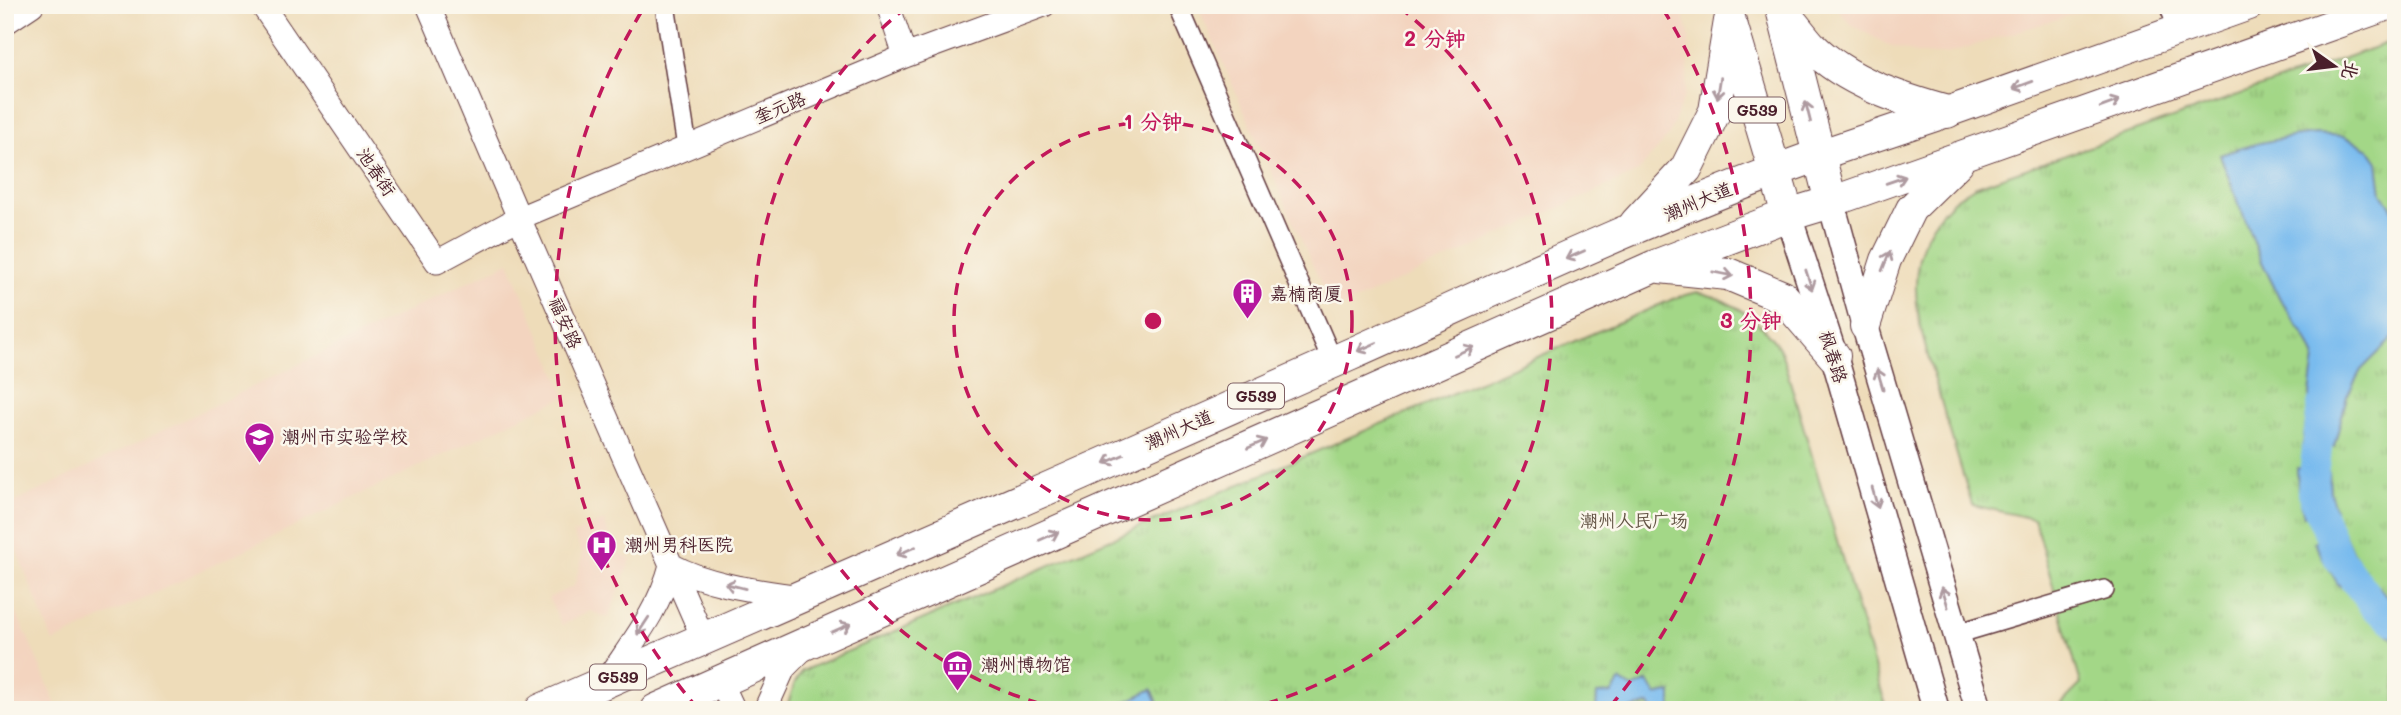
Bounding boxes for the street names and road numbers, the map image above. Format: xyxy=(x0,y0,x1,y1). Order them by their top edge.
street label: 奎元路 xyxy=(750,85,809,129)
road number: G539 xyxy=(1729,97,1785,122)
street label: 池春街 xyxy=(352,142,402,201)
street label: 潮州大道 xyxy=(1660,176,1735,226)
street label: 福安路 xyxy=(544,293,588,352)
street label: 枫春路 xyxy=(1815,327,1853,386)
road number: G539 xyxy=(1228,384,1284,408)
street label: 潮州大道 xyxy=(1141,403,1216,455)
road number: G539 xyxy=(590,664,646,690)

